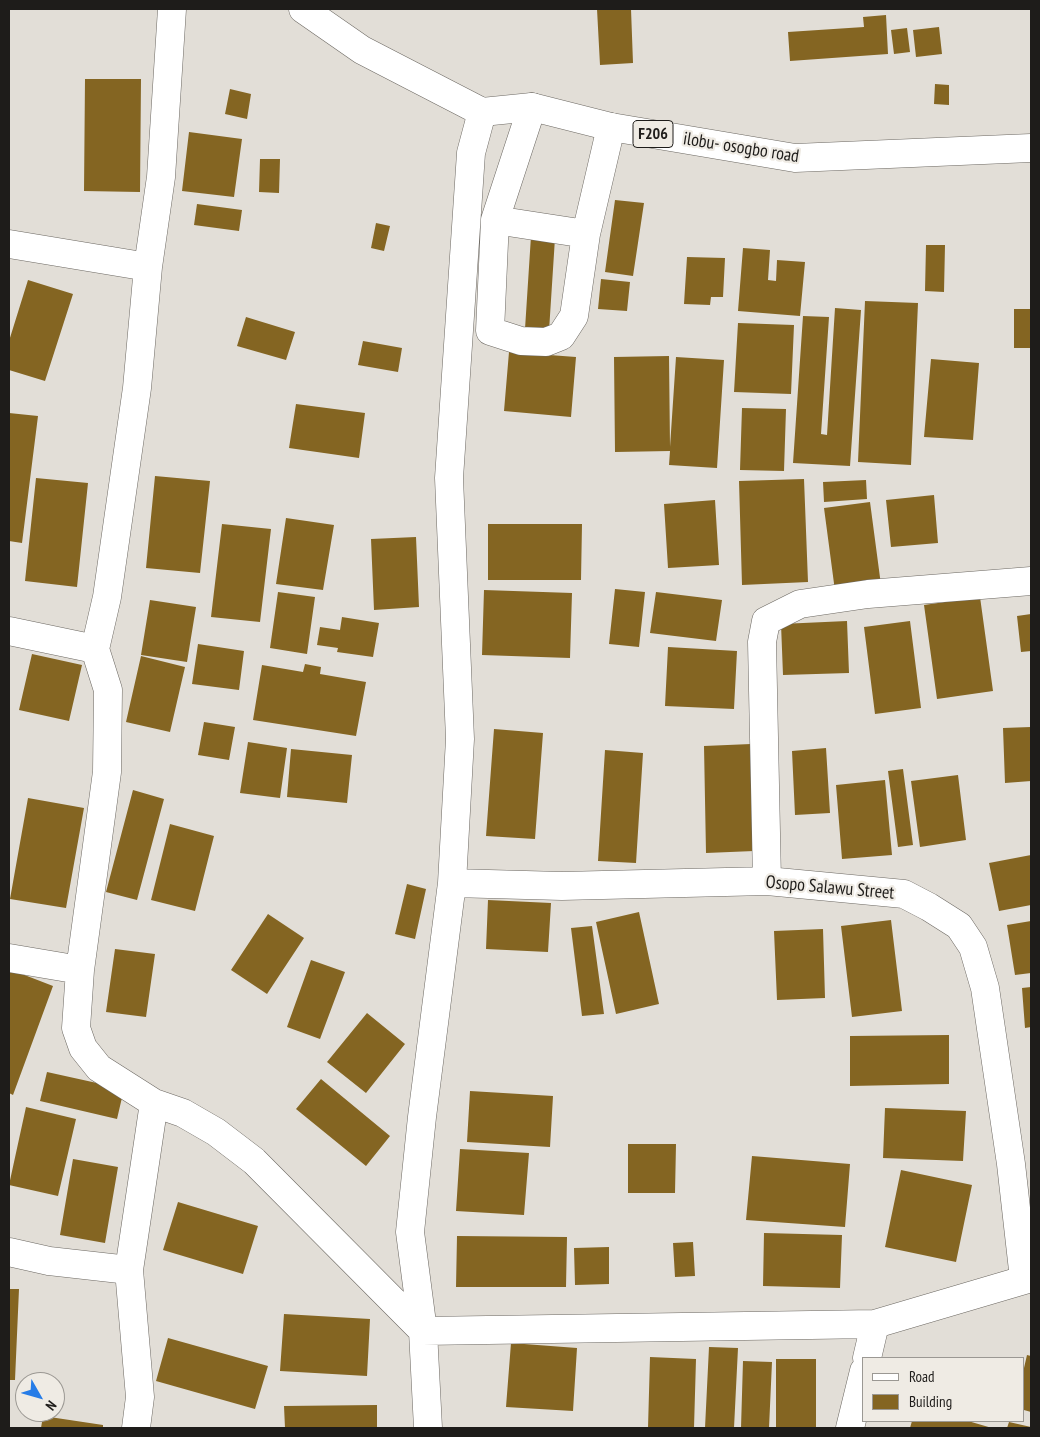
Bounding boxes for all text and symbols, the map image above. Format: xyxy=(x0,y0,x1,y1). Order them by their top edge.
road number: F206 xyxy=(633,120,673,148)
street label: ilobu- osogbo road xyxy=(681,128,801,168)
street label: Osopo Salawu Street xyxy=(765,872,895,904)
legend xyxy=(862,1357,1025,1422)
text: Road xyxy=(909,1367,935,1386)
north arrow xyxy=(15,1372,65,1422)
text: Building xyxy=(909,1392,952,1411)
text: N xyxy=(42,1397,60,1414)

